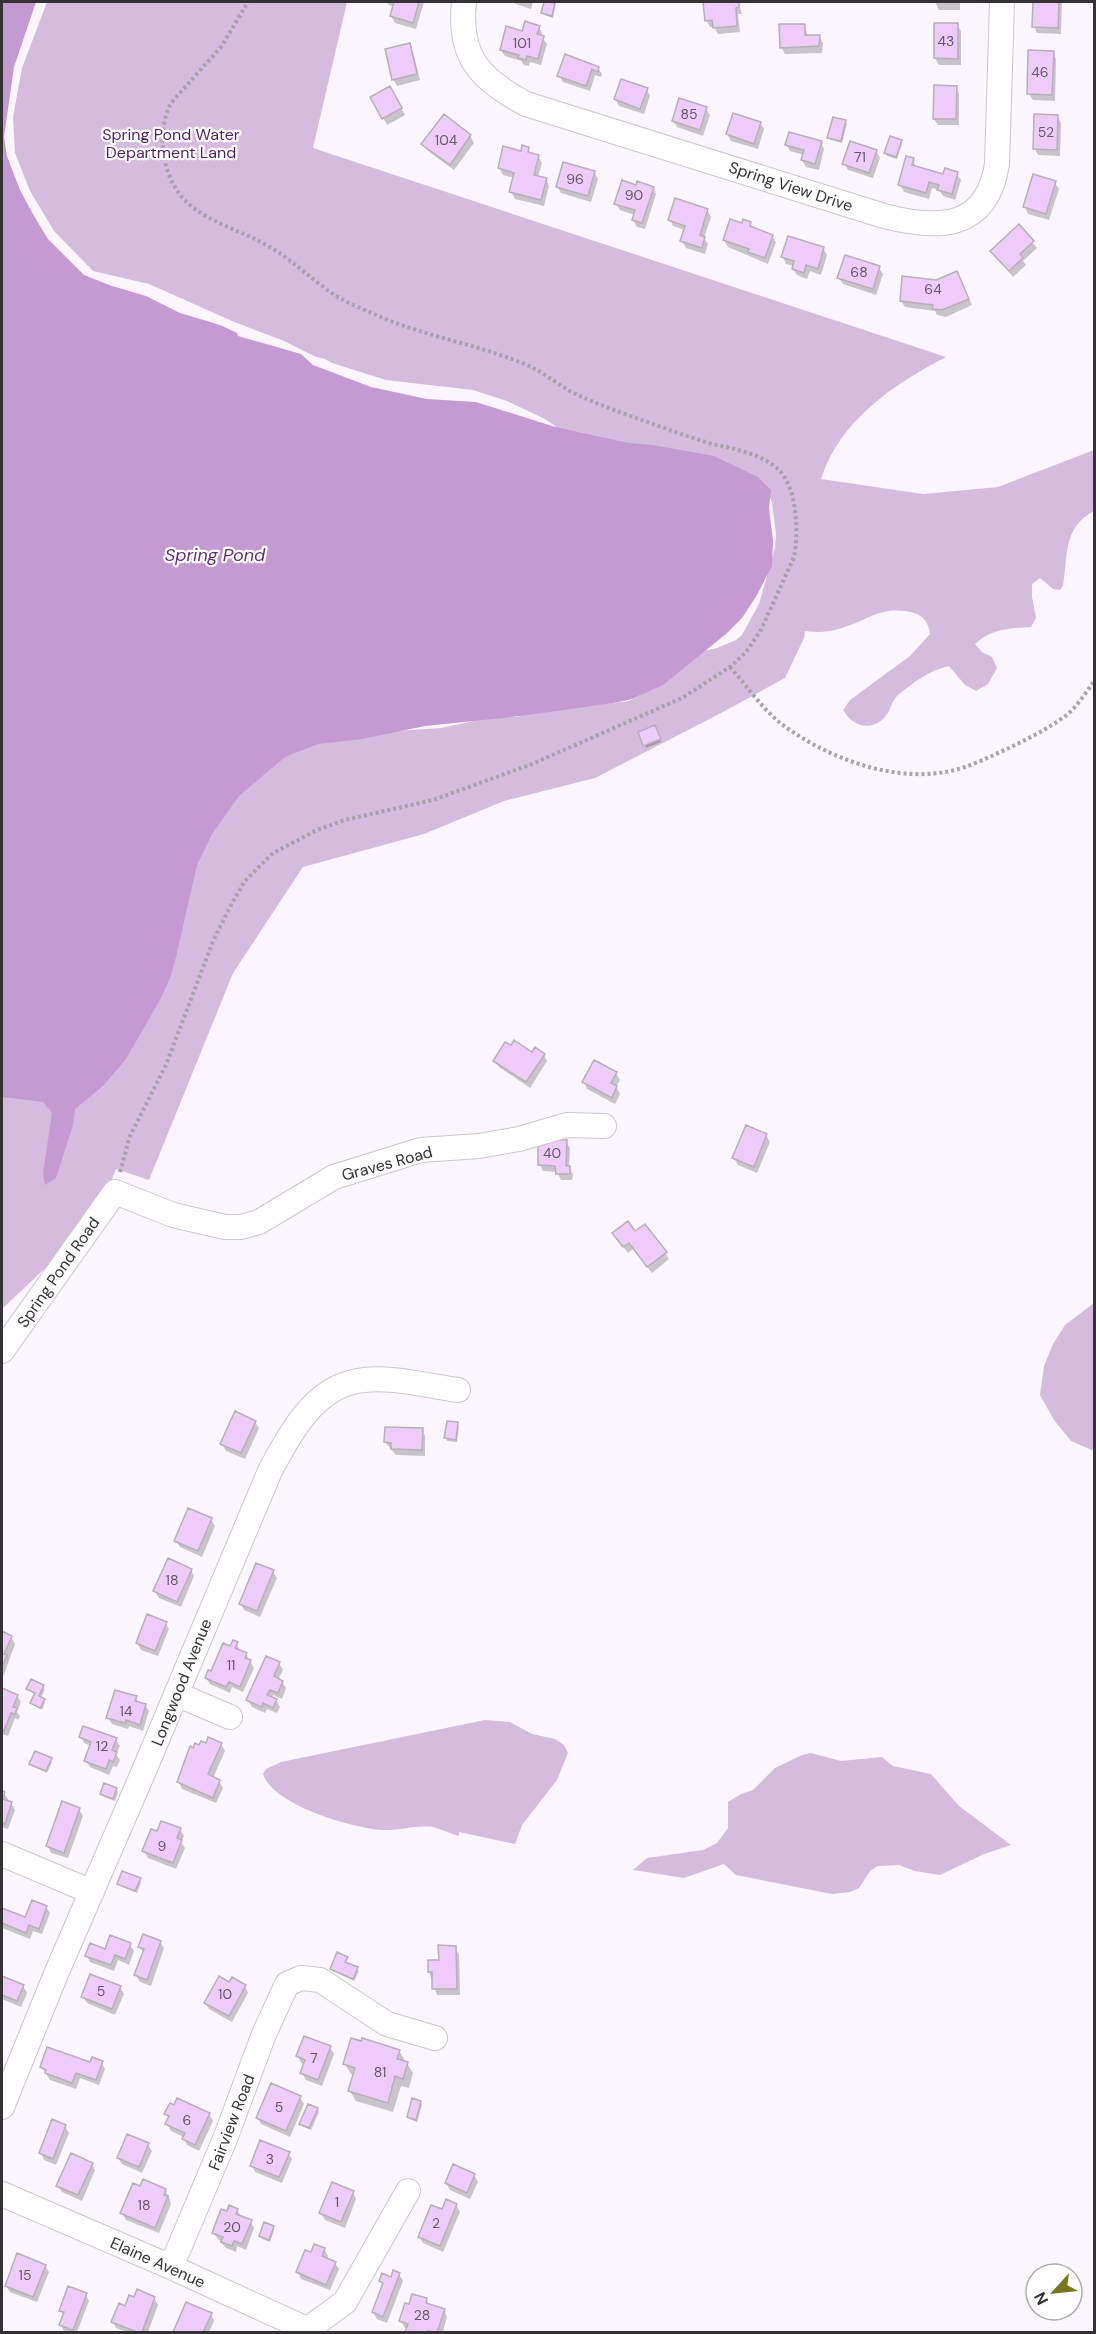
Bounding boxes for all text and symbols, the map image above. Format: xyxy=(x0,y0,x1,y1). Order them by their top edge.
house number: 43 xyxy=(938,32,954,50)
house number: 101 xyxy=(513,34,531,52)
house number: 46 xyxy=(1031,63,1049,81)
house number: 85 xyxy=(680,105,698,123)
house number: 52 xyxy=(1038,123,1054,141)
park label: Spring Pond Water Department Land xyxy=(102,124,240,163)
house number: 104 xyxy=(435,131,458,149)
house number: 71 xyxy=(854,148,866,166)
street label: Spring View Drive xyxy=(726,157,855,216)
house number: 96 xyxy=(566,170,584,188)
house number: 90 xyxy=(625,186,643,204)
house number: 68 xyxy=(850,263,868,281)
house number: 64 xyxy=(924,280,942,298)
water label: Spring Pond xyxy=(165,543,266,567)
street label: Graves Road xyxy=(339,1141,435,1186)
house number: 40 xyxy=(543,1144,561,1162)
street label: Spring Pond Road xyxy=(12,1213,104,1332)
house number: 18 xyxy=(166,1571,178,1589)
street label: Longwood Avenue xyxy=(146,1616,217,1749)
house number: 11 xyxy=(227,1656,235,1674)
house number: 14 xyxy=(120,1702,133,1720)
house number: 12 xyxy=(96,1737,108,1755)
house number: 9 xyxy=(158,1837,167,1855)
house number: 5 xyxy=(97,1982,105,2000)
house number: 10 xyxy=(218,1985,232,2003)
house number: 7 xyxy=(310,2049,318,2067)
house number: 81 xyxy=(374,2063,386,2081)
street label: Fairview Road xyxy=(204,2071,259,2173)
house number: 5 xyxy=(275,2098,283,2116)
house number: 6 xyxy=(183,2111,191,2129)
house number: 3 xyxy=(266,2150,274,2168)
house number: 1 xyxy=(335,2193,339,2211)
house number: 18 xyxy=(138,2196,150,2214)
house number: 2 xyxy=(432,2214,440,2232)
house number: 20 xyxy=(223,2218,241,2236)
street label: Elaine Avenue xyxy=(107,2232,209,2293)
north arrow xyxy=(1024,2262,1084,2322)
house number: 15 xyxy=(19,2266,31,2284)
text: N xyxy=(1029,2289,1053,2309)
house number: 28 xyxy=(414,2306,430,2324)

